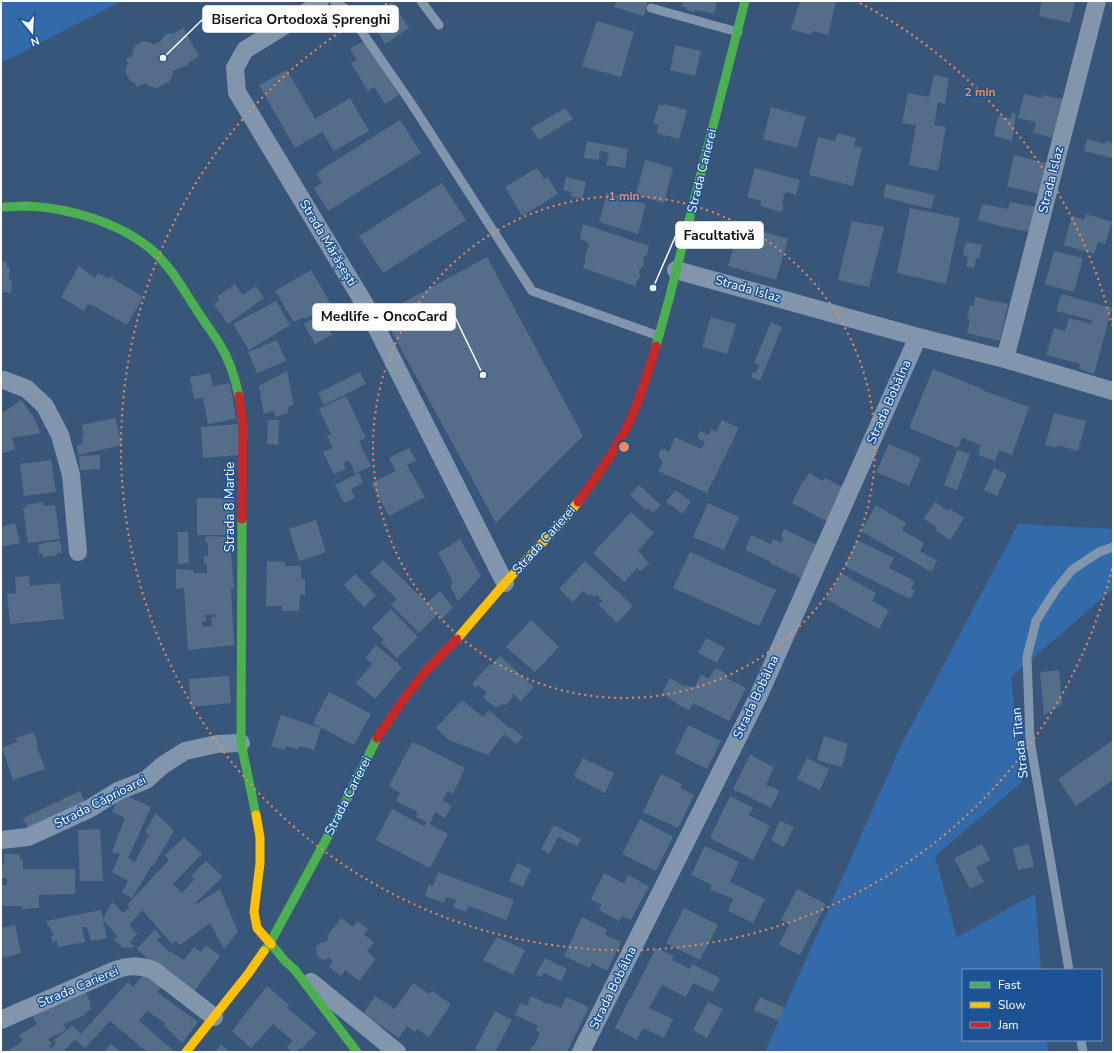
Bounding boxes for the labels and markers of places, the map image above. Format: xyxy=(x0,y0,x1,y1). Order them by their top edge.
callout: Biserica Ortodoxă Șprenghi xyxy=(203,6,398,32)
callout: Facultativă xyxy=(676,222,763,248)
callout: Medlife - OncoCard xyxy=(313,304,455,330)
centre of rings xyxy=(617,440,631,454)

